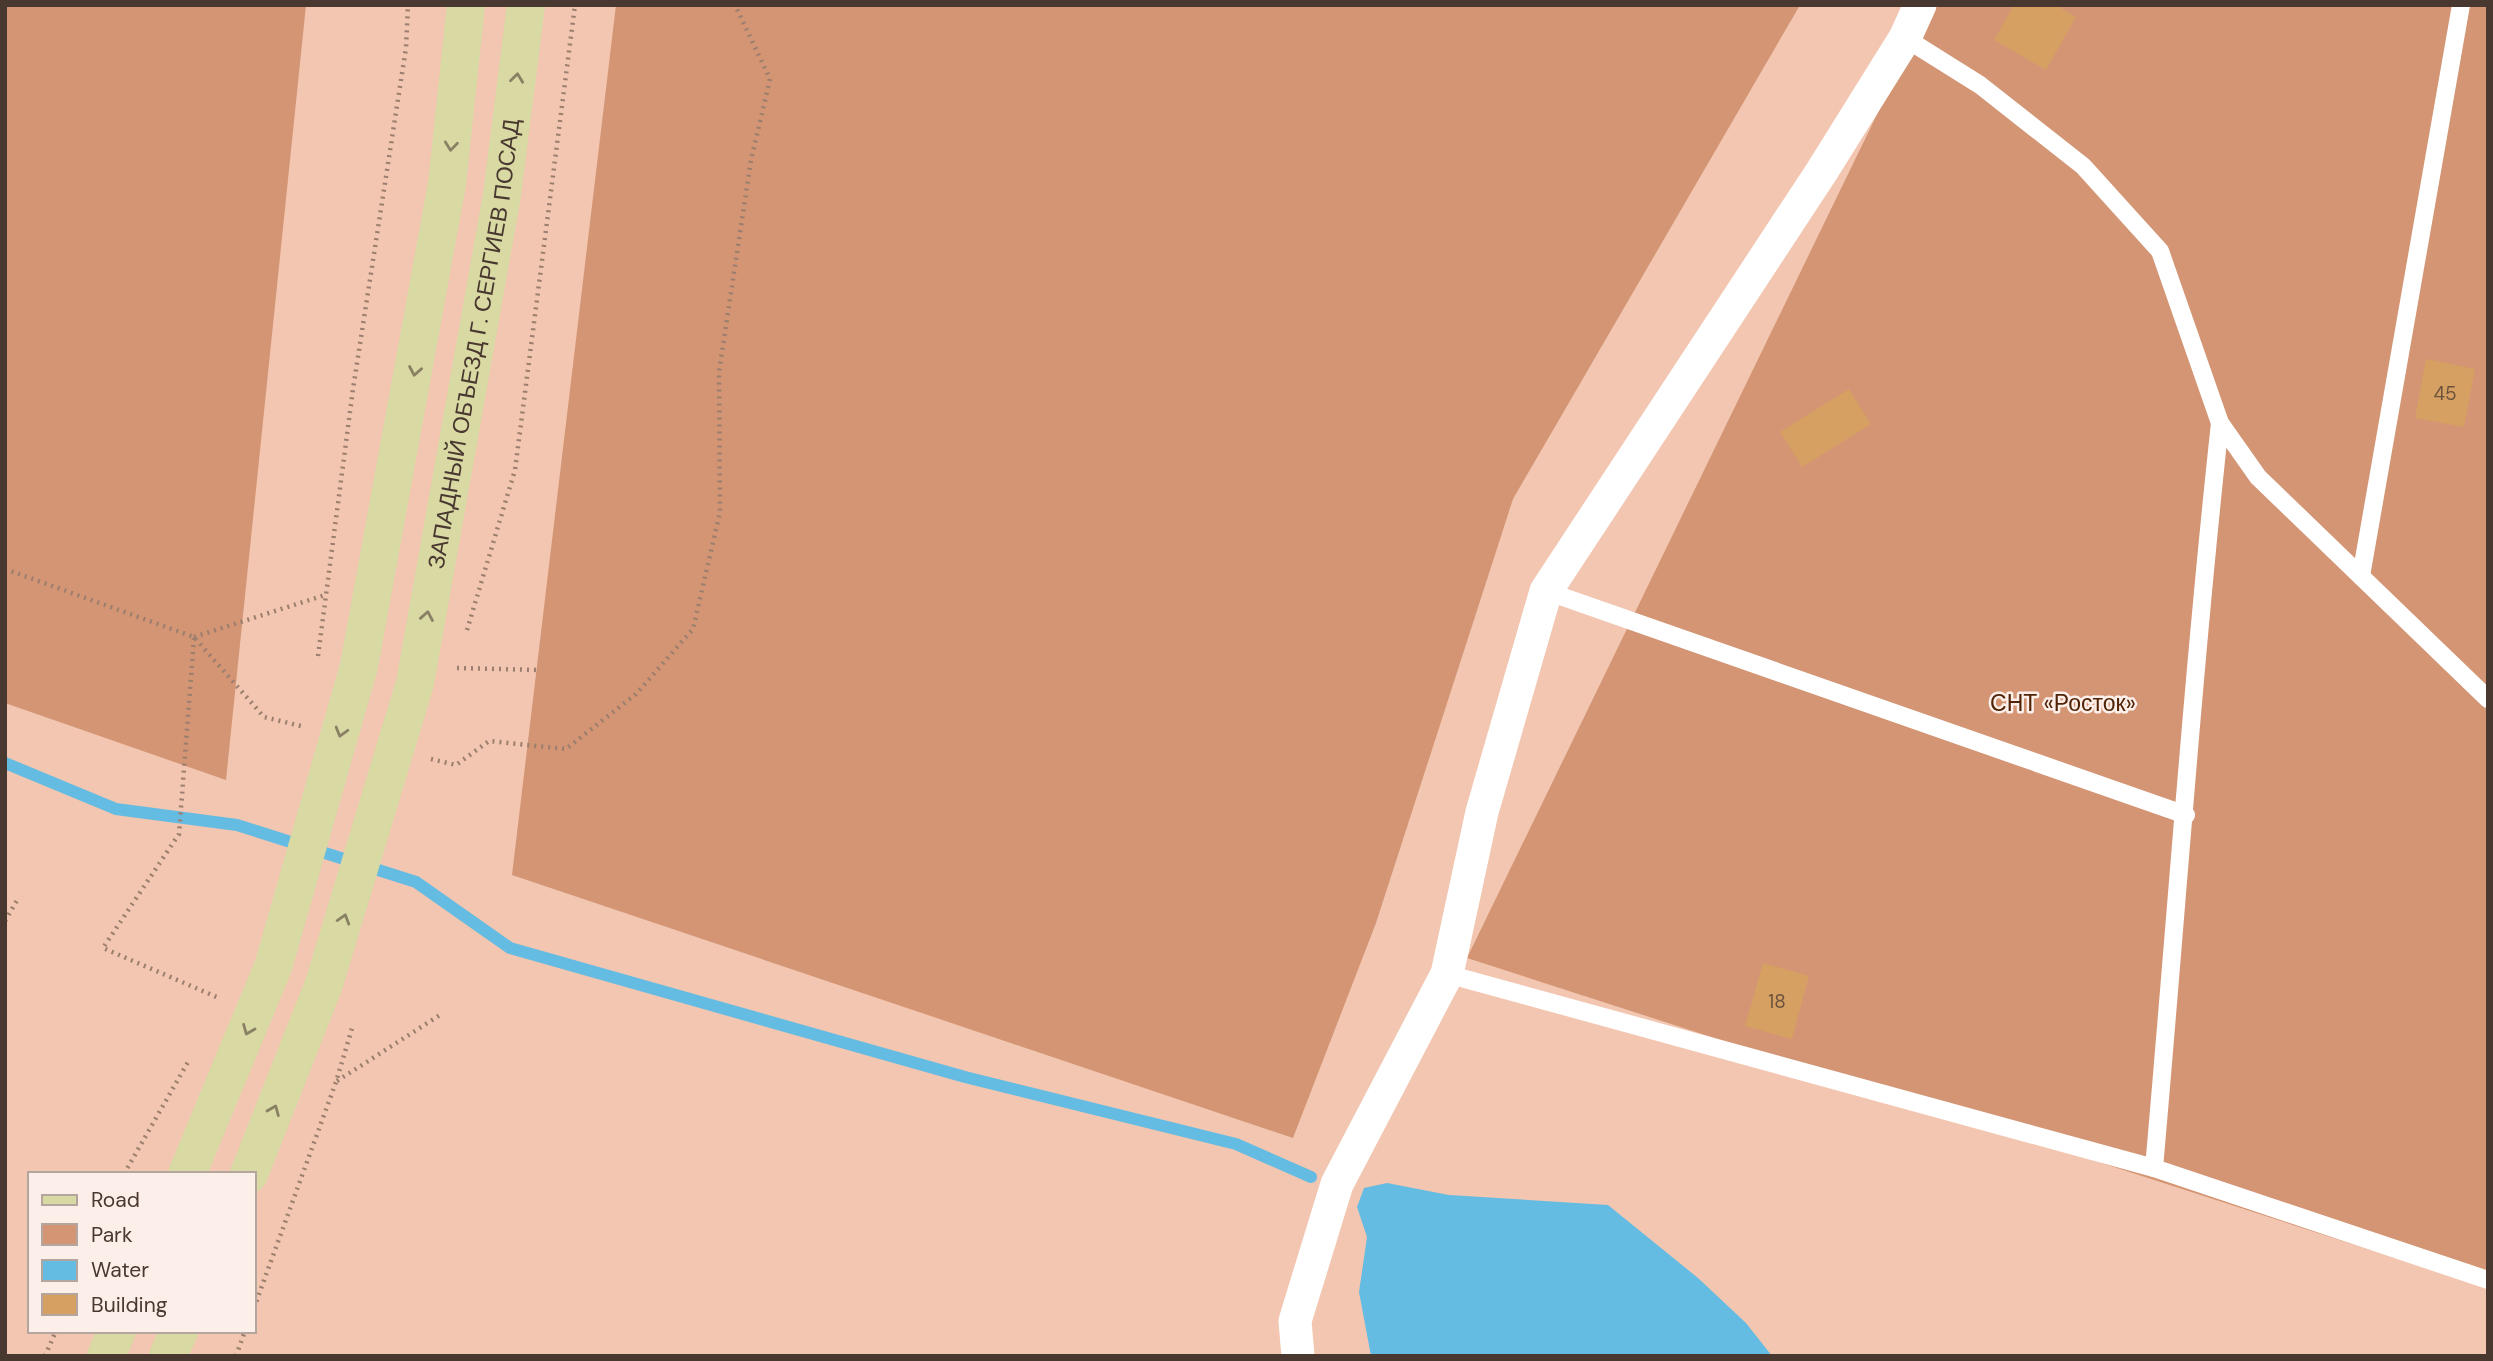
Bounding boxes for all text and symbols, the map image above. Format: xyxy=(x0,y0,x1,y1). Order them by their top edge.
one-way arrow xyxy=(509,72,524,84)
street label: ЗАПАДНЫЙ ОБЪЕЗД Г. СЕРГИЕВ ПОСАД xyxy=(421,117,527,571)
one-way arrow xyxy=(444,140,459,152)
one-way arrow xyxy=(408,365,423,377)
house number: 45 xyxy=(2433,381,2457,406)
one-way arrow xyxy=(419,610,434,622)
park label: СНТ «Росток» xyxy=(1990,688,2136,718)
one-way arrow xyxy=(334,725,349,737)
one-way arrow xyxy=(335,913,350,925)
house number: 18 xyxy=(1768,989,1786,1014)
one-way arrow xyxy=(242,1024,256,1036)
one-way arrow xyxy=(266,1105,280,1117)
legend xyxy=(28,1172,256,1333)
text: Road xyxy=(91,1186,140,1214)
text: Park xyxy=(91,1221,133,1249)
text: Water xyxy=(91,1256,149,1284)
text: Building xyxy=(91,1291,168,1319)

